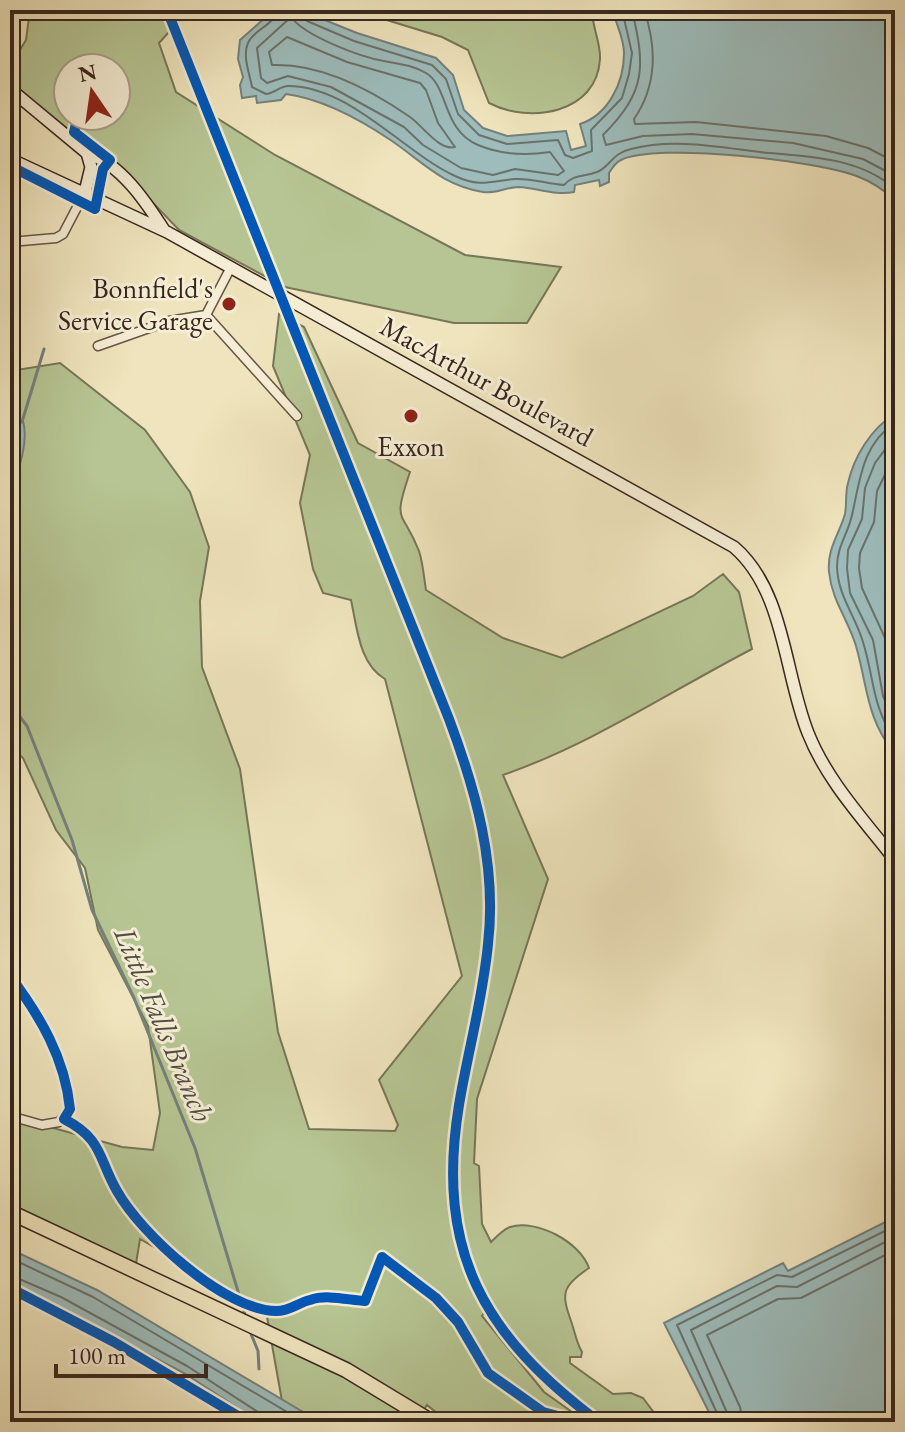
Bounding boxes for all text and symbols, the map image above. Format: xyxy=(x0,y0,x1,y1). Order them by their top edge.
north arrow xyxy=(52,52,132,132)
text: N xyxy=(76,57,100,89)
place label: Bonnfield's Service Garage xyxy=(58,270,213,338)
marker: Bonnfield's Service Garage xyxy=(220,295,238,313)
street label: MacArthur Boulevard xyxy=(374,308,601,455)
marker: Exxon xyxy=(402,407,420,425)
place label: Exxon xyxy=(377,428,445,464)
water label: Little Falls Branch xyxy=(105,920,223,1128)
scale bar xyxy=(56,1328,206,1378)
text: 100 m xyxy=(68,1340,126,1371)

